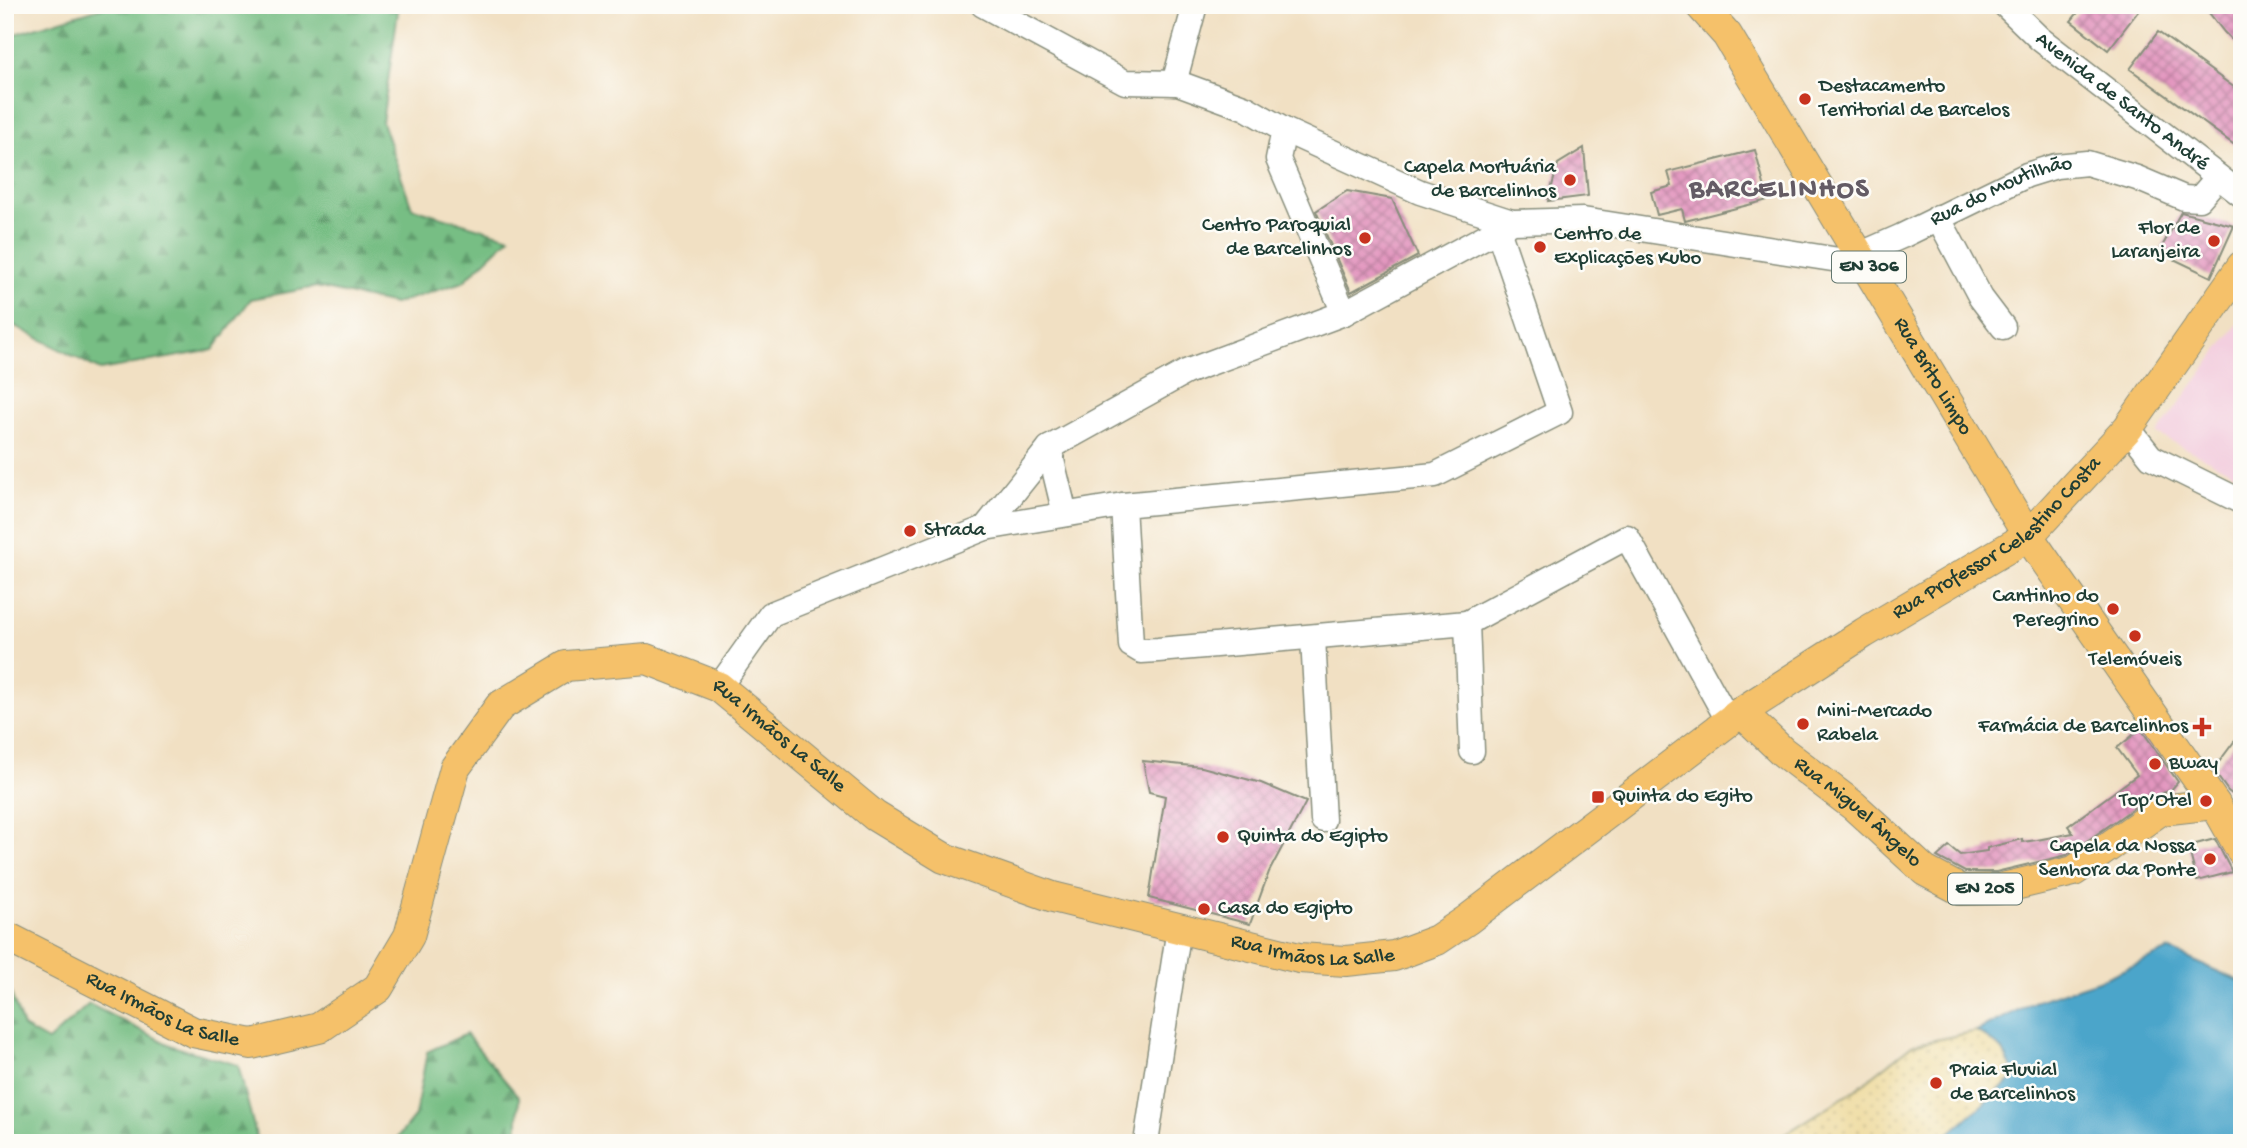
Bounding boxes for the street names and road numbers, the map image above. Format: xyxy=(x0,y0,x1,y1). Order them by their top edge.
street label: Avenida de Santo André xyxy=(2030,27,2215,178)
street label: Rua do Moutilhão xyxy=(1926,152,2074,233)
road number: EN 306 xyxy=(1832,252,1906,282)
street label: Rua Brito Limpo xyxy=(1887,313,1977,440)
street label: Rua Professor Celestino Costa xyxy=(1888,451,2108,626)
street label: Rua Irmãos La Salle xyxy=(709,673,852,800)
street label: Rua Miguel Ângelo xyxy=(1788,752,1926,874)
road number: EN 205 xyxy=(1948,874,2022,904)
street label: Rua Irmãos La Salle xyxy=(1228,929,1397,974)
street label: Rua Irmãos La Salle xyxy=(81,967,243,1054)

